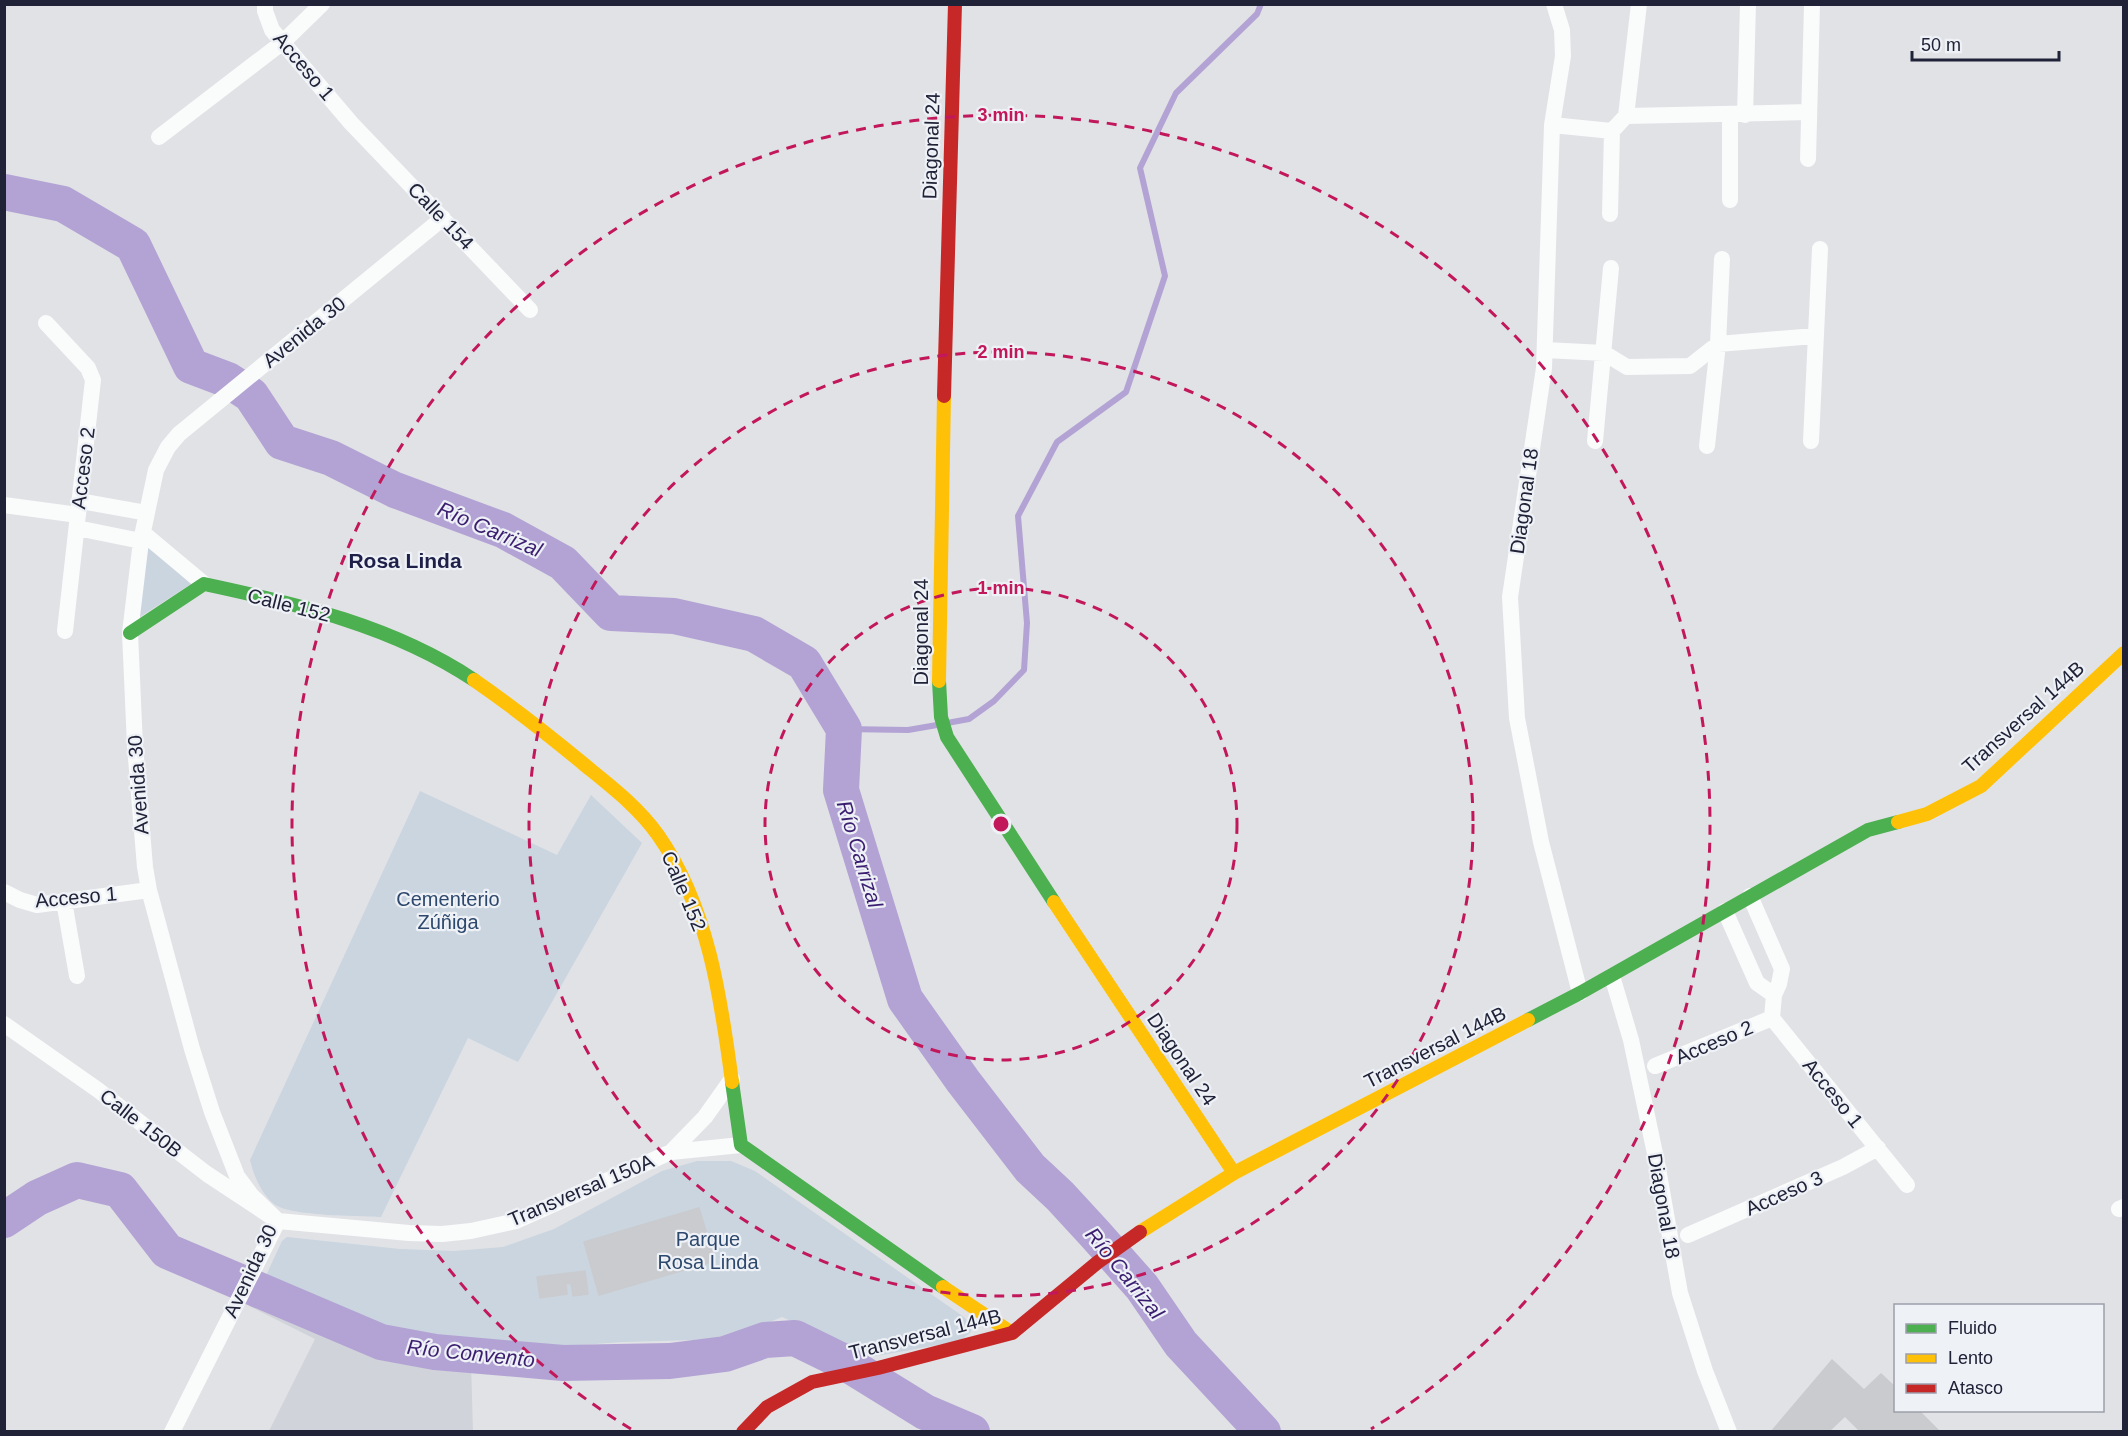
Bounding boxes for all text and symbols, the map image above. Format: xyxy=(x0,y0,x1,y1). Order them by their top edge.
scale bar xyxy=(1912,24,2059,62)
street label: Acceso 1 xyxy=(269,27,339,105)
text: 50 m xyxy=(1921,35,1961,55)
street label: Diagonal 24 xyxy=(918,92,944,200)
text: 3 min xyxy=(977,105,1025,125)
street label: Calle 154 xyxy=(404,178,478,254)
street label: Avenida 30 xyxy=(258,292,350,372)
text: 2 min xyxy=(977,342,1025,362)
street label: Acceso 2 xyxy=(67,426,99,510)
street label: Diagonal 18 xyxy=(1506,447,1542,555)
water label: Río Carrizal xyxy=(434,497,547,562)
district label: Rosa Linda xyxy=(348,549,462,572)
text: 1 min xyxy=(977,578,1025,598)
street label: Diagonal 24 xyxy=(910,579,932,685)
street label: Calle 152 xyxy=(245,584,333,626)
street label: Transversal 144B xyxy=(1958,657,2088,777)
street label: Avenida 30 xyxy=(124,734,152,836)
water label: Río Carrizal xyxy=(833,798,888,912)
centre of rings xyxy=(991,814,1011,834)
street label: Calle 152 xyxy=(657,848,711,934)
street label: Acceso 1 xyxy=(34,882,118,912)
park label: Cementerio Zúñiga xyxy=(396,888,500,933)
street label: Transversal 144B xyxy=(1361,1002,1509,1092)
street label: Diagonal 24 xyxy=(1143,1009,1221,1109)
street label: Acceso 2 xyxy=(1672,1016,1756,1068)
street label: Acceso 1 xyxy=(1799,1054,1867,1132)
street label: Calle 150B xyxy=(96,1084,186,1162)
street label: Transversal 150A xyxy=(505,1149,658,1231)
street label: Diagonal 18 xyxy=(1644,1152,1684,1260)
street label: Acceso 3 xyxy=(1742,1166,1826,1220)
street label: Avenida 30 xyxy=(219,1221,281,1321)
water label: Río Carrizal xyxy=(1081,1223,1170,1324)
park label: Parque Rosa Linda xyxy=(657,1228,759,1273)
street label: Transversal 144B xyxy=(847,1304,1003,1364)
legend xyxy=(1894,1304,2104,1412)
text: Fluido xyxy=(1948,1318,1997,1338)
water label: Río Convento xyxy=(406,1335,536,1371)
text: Lento xyxy=(1948,1348,1993,1368)
text: Atasco xyxy=(1948,1378,2003,1398)

